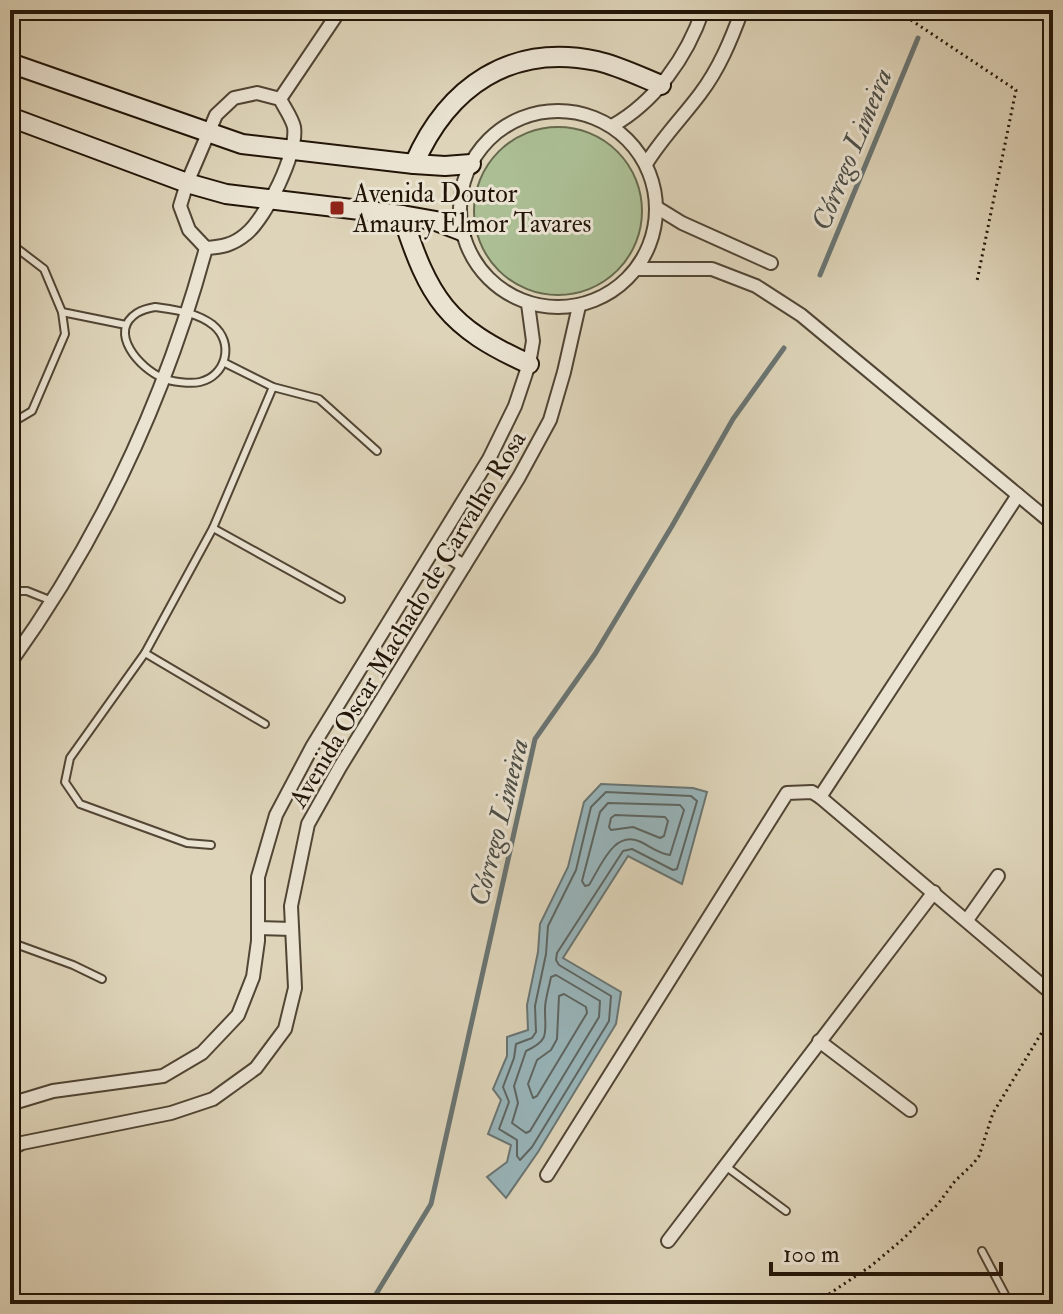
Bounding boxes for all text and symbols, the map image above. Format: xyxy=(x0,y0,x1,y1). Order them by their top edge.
water label: Córrego Limeira xyxy=(804,64,901,236)
place label: Avenida Doutor Amaury Elmor Tavares xyxy=(352,178,592,240)
marker: Avenida Doutor Amaury Elmor Tavares xyxy=(328,199,346,217)
street label: Avenida Oscar Machado de Carvalho Rosa xyxy=(282,425,533,815)
water label: Córrego Limeira xyxy=(462,735,537,910)
scale bar xyxy=(771,1226,1001,1276)
text: 100 m xyxy=(783,1239,840,1270)

